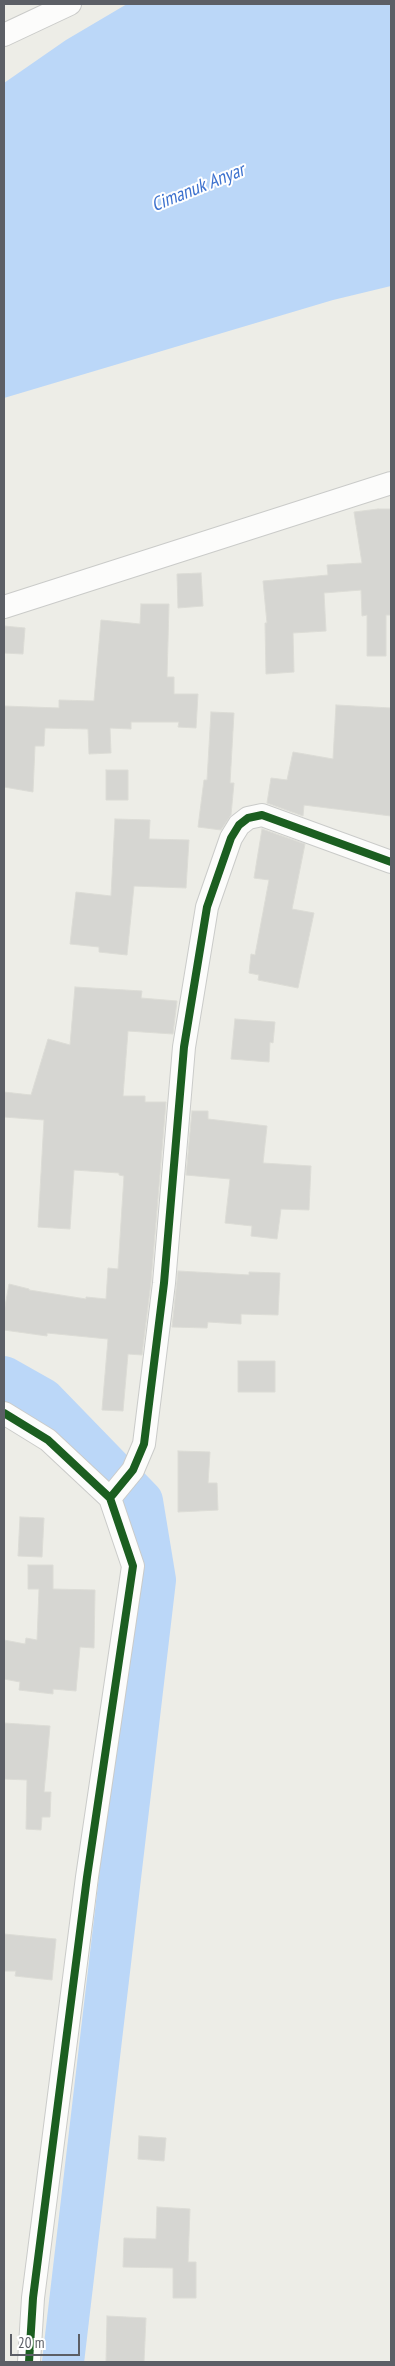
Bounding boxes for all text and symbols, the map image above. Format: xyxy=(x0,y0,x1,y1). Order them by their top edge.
water label: Cimanuk Anyar xyxy=(148,159,248,217)
scale bar xyxy=(12,2324,82,2356)
text: 20 m xyxy=(18,2333,44,2352)

